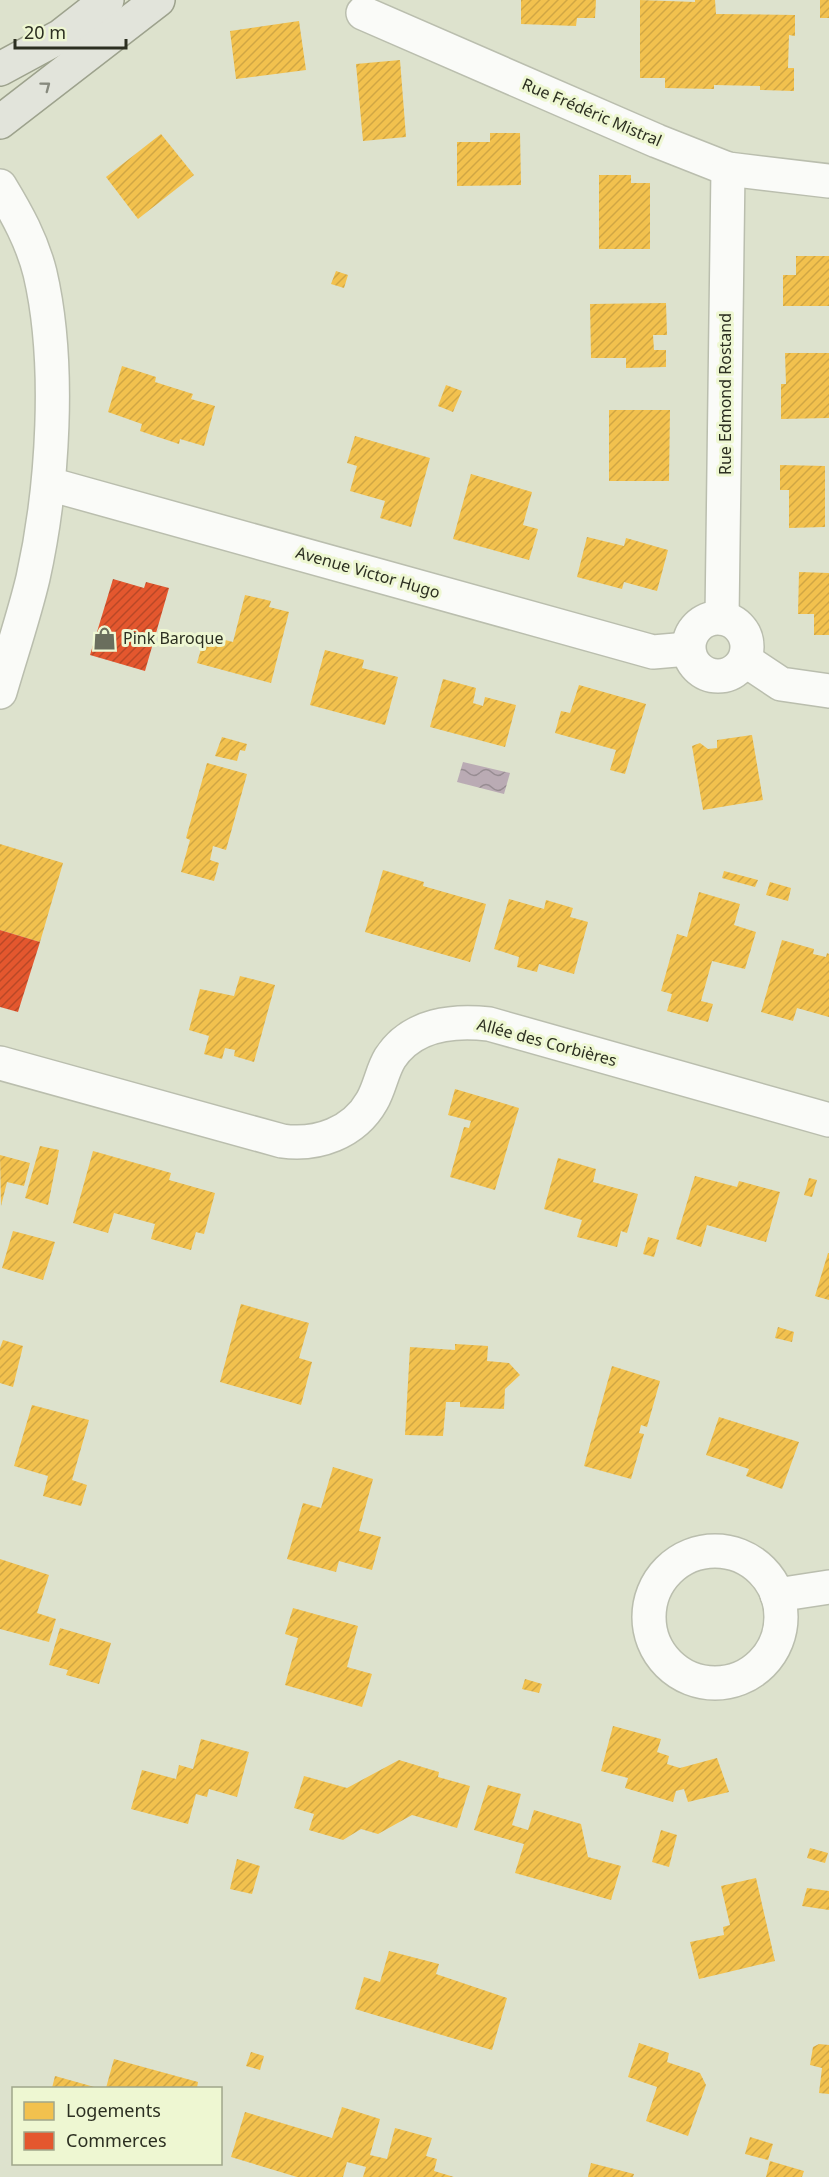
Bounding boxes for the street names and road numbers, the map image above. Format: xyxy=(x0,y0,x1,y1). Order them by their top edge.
street label: Rue Frédéric Mistral xyxy=(519,73,665,151)
street label: Rue Edmond Rostand xyxy=(714,313,736,475)
street label: Avenue Victor Hugo xyxy=(293,541,443,603)
street label: Allée des Corbières xyxy=(475,1013,619,1071)

